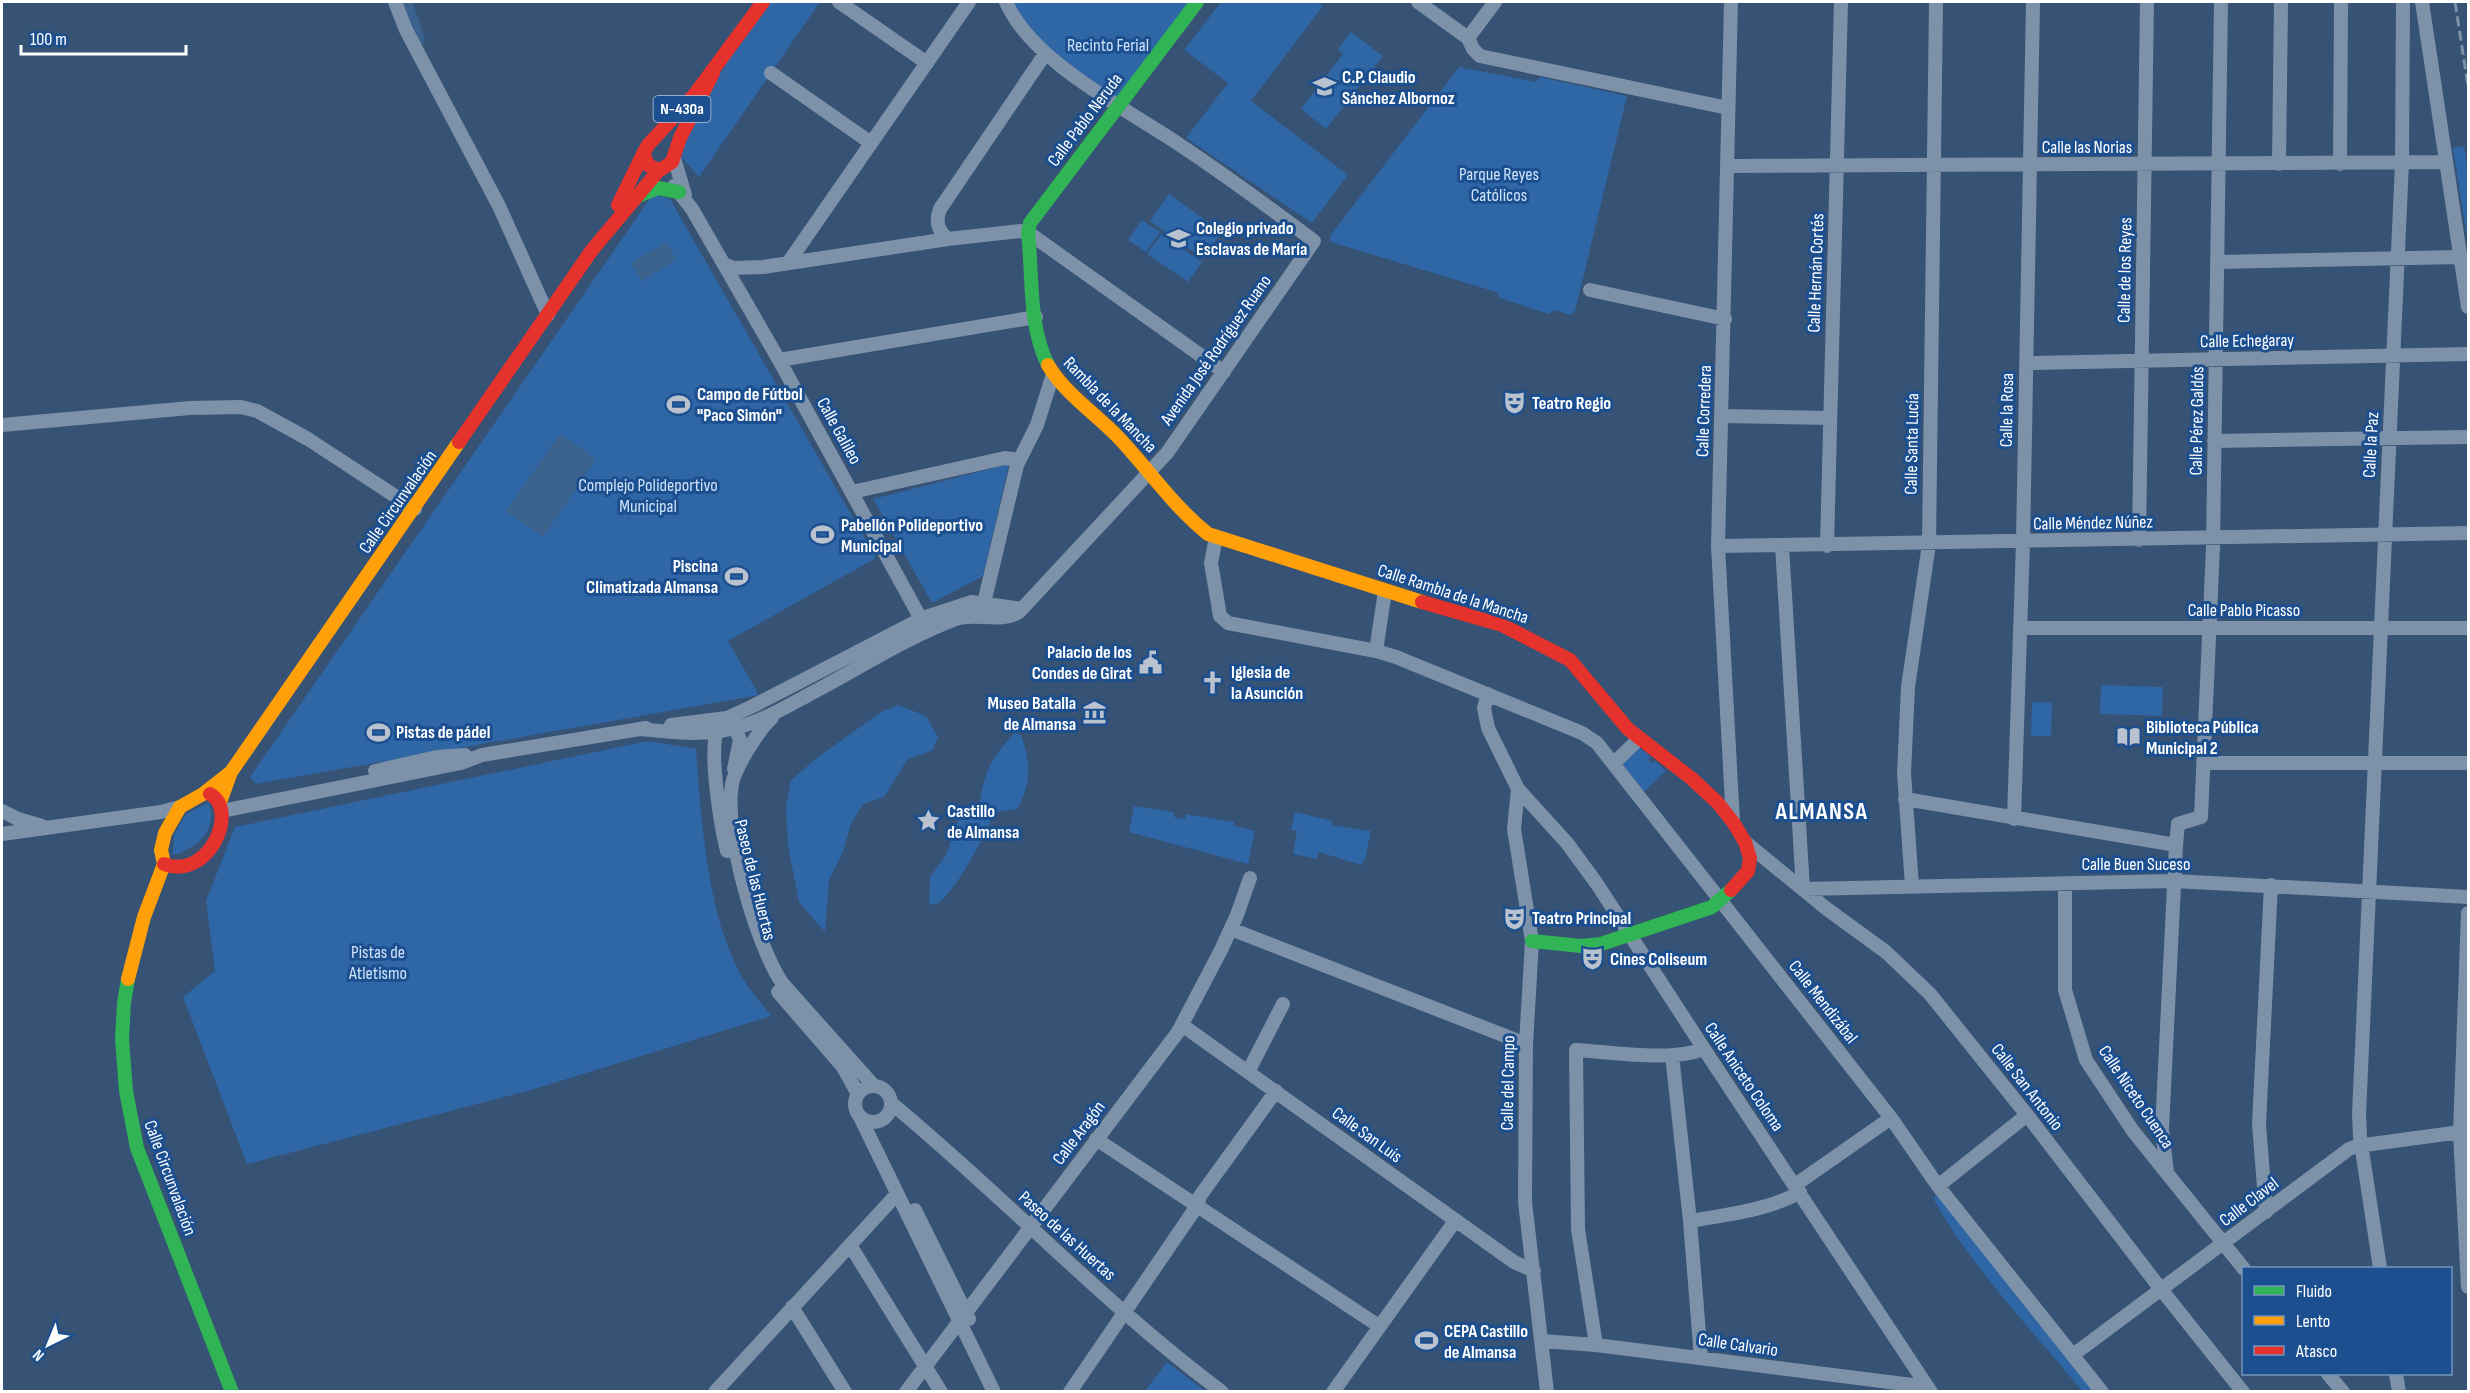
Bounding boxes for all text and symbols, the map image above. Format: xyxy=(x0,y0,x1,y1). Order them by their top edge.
scale bar xyxy=(21,18,186,56)
text: 100 m xyxy=(30,29,67,50)
park label: Recinto Ferial xyxy=(1067,35,1149,56)
place label: C.P. Claudio Sánchez Albornoz xyxy=(1342,67,1455,109)
street label: Calle Pablo Neruda xyxy=(1043,69,1127,171)
school or university icon: C.P. Claudio Sánchez Albornoz xyxy=(1311,74,1337,100)
road number: N-430a xyxy=(654,96,710,122)
street label: Calle las Norias xyxy=(2042,137,2132,158)
park label: Parque Reyes Católicos xyxy=(1459,164,1539,206)
street label: Calle Hernán Cortés xyxy=(1803,213,1829,333)
street label: Calle de los Reyes xyxy=(2114,217,2136,323)
place label: Colegio privado Esclavas de María xyxy=(1196,218,1307,260)
school or university icon: Colegio privado Esclavas de María xyxy=(1165,225,1191,251)
street label: Avenida José Rodríguez Ruano xyxy=(1156,271,1276,430)
street label: Calle Echegaray xyxy=(2200,330,2294,352)
street label: Rambla de la Mancha xyxy=(1059,353,1161,457)
street label: Calle Corredera xyxy=(1692,365,1716,457)
street label: Calle Pérez Galdós xyxy=(2186,366,2208,476)
street label: Calle la Rosa xyxy=(1996,373,2018,447)
place label: Campo de Fútbol "Paco Simón" xyxy=(697,384,803,426)
theatre icon: Teatro Regio xyxy=(1501,390,1527,416)
sports icon: Campo de Fútbol "Paco Simón" xyxy=(666,391,692,417)
place label: Teatro Regio xyxy=(1532,393,1611,414)
street label: Calle Santa Lucía xyxy=(1901,393,1923,495)
street label: Calle Galileo xyxy=(812,394,866,468)
street label: Calle la Paz xyxy=(2359,411,2383,479)
street label: Calle Circunvalación xyxy=(355,446,441,558)
park label: Complejo Polideportivo Municipal xyxy=(578,475,718,517)
street label: Calle Méndez Núñez xyxy=(2033,511,2154,535)
place label: Pabellón Polideportivo Municipal xyxy=(841,515,983,557)
sports icon: Pabellón Polideportivo Municipal xyxy=(810,522,836,548)
place label: Piscina Climatizada Almansa xyxy=(586,556,718,598)
street label: Calle Rambla de la Mancha xyxy=(1375,560,1531,628)
sports icon: Piscina Climatizada Almansa xyxy=(723,563,749,589)
street label: Calle Pablo Picasso xyxy=(2188,600,2300,621)
place label: Palacio de los Condes de Girat xyxy=(1032,642,1132,684)
public building icon: Palacio de los Condes de Girat xyxy=(1137,649,1163,675)
place label: Iglesia de la Asunción xyxy=(1231,662,1303,704)
church icon: Iglesia de la Asunción xyxy=(1200,669,1226,695)
place label: Museo Batalla de Almansa xyxy=(988,693,1076,735)
museum icon: Museo Batalla de Almansa xyxy=(1081,700,1107,726)
place label: Biblioteca Pública Municipal 2 xyxy=(2146,717,2259,759)
sports icon: Pistas de pádel xyxy=(365,719,391,745)
place label: Pistas de pádel xyxy=(396,722,490,743)
library icon: Biblioteca Pública Municipal 2 xyxy=(2115,724,2141,750)
district label: ALMANSA xyxy=(1774,797,1869,826)
place label: Castillo de Almansa xyxy=(947,801,1019,843)
place icon: Castillo de Almansa xyxy=(916,808,942,834)
street label: Paseo de las Huertas xyxy=(730,817,780,943)
street label: Calle Buen Suceso xyxy=(2081,854,2191,875)
theatre icon: Teatro Principal xyxy=(1501,905,1527,931)
place label: Teatro Principal xyxy=(1532,908,1631,929)
park label: Pistas de Atletismo xyxy=(348,942,407,984)
theatre icon: Cines Coliseum xyxy=(1579,946,1605,972)
place label: Cines Coliseum xyxy=(1610,949,1707,970)
street label: Calle Mendizábal xyxy=(1784,956,1862,1048)
street label: Calle Aniceto Coloma xyxy=(1700,1019,1788,1135)
street label: Calle del Campo xyxy=(1497,1035,1519,1131)
street label: Calle San Antonio xyxy=(1987,1039,2067,1135)
street label: Calle Niceto Cuenca xyxy=(2094,1042,2178,1153)
street label: Calle Aragón xyxy=(1048,1097,1110,1169)
street label: Calle San Luis xyxy=(1328,1103,1406,1167)
street label: Calle Circunvalación xyxy=(139,1118,201,1238)
street label: Calle Clavel xyxy=(2215,1173,2283,1231)
street label: Paseo de las Huertas xyxy=(1014,1187,1120,1285)
legend xyxy=(2242,1267,2452,1375)
text: Fluido xyxy=(2296,1281,2332,1302)
text: Lento xyxy=(2296,1311,2330,1332)
north arrow xyxy=(18,1315,78,1375)
place label: CEPA Castillo de Almansa xyxy=(1444,1321,1528,1363)
sports icon: CEPA Castillo de Almansa xyxy=(1413,1328,1439,1354)
street label: Calle Calvario xyxy=(1697,1329,1779,1361)
text: Atasco xyxy=(2295,1341,2337,1362)
text: N xyxy=(29,1345,48,1365)

